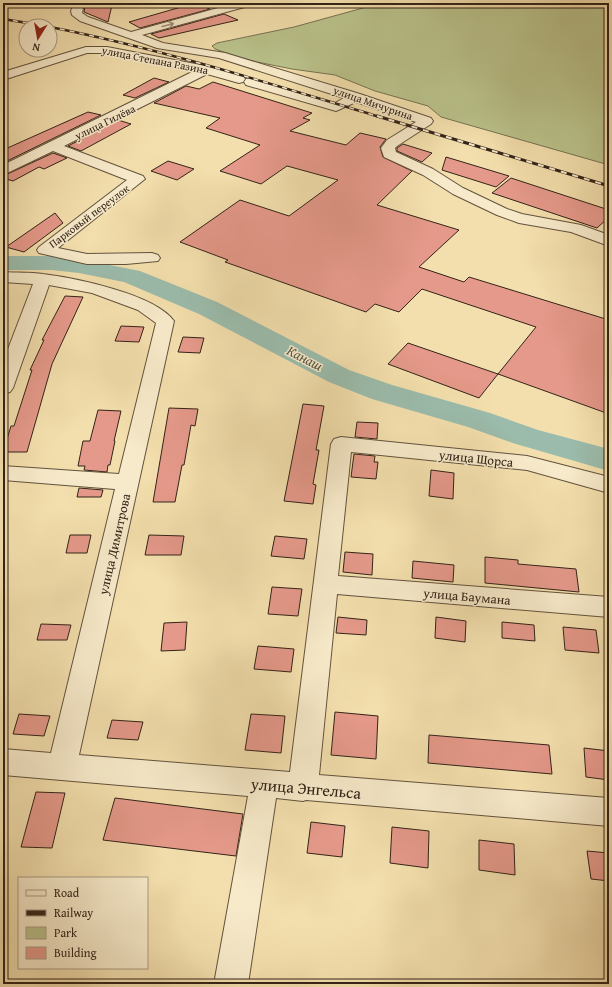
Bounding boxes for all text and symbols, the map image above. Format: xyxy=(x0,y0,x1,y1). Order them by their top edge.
north arrow xyxy=(18,18,58,58)
one-way arrow xyxy=(161,21,174,28)
text: N xyxy=(30,39,41,56)
street label: улица Степана Разина xyxy=(99,42,210,78)
street label: улица Мичурина xyxy=(330,82,415,124)
street label: улица Гилёва xyxy=(71,100,139,144)
street label: Парковый переулок xyxy=(45,180,133,252)
water label: Канаш xyxy=(284,340,326,376)
street label: улица Щорса xyxy=(437,445,515,472)
street label: улица Димитрова xyxy=(93,491,136,598)
street label: улица Баумана xyxy=(422,583,512,610)
street label: улица Энгельса xyxy=(249,771,362,805)
legend xyxy=(18,877,148,969)
text: Road xyxy=(54,884,80,901)
text: Railway xyxy=(54,904,93,921)
text: Park xyxy=(54,924,78,941)
text: Building xyxy=(54,944,97,961)

